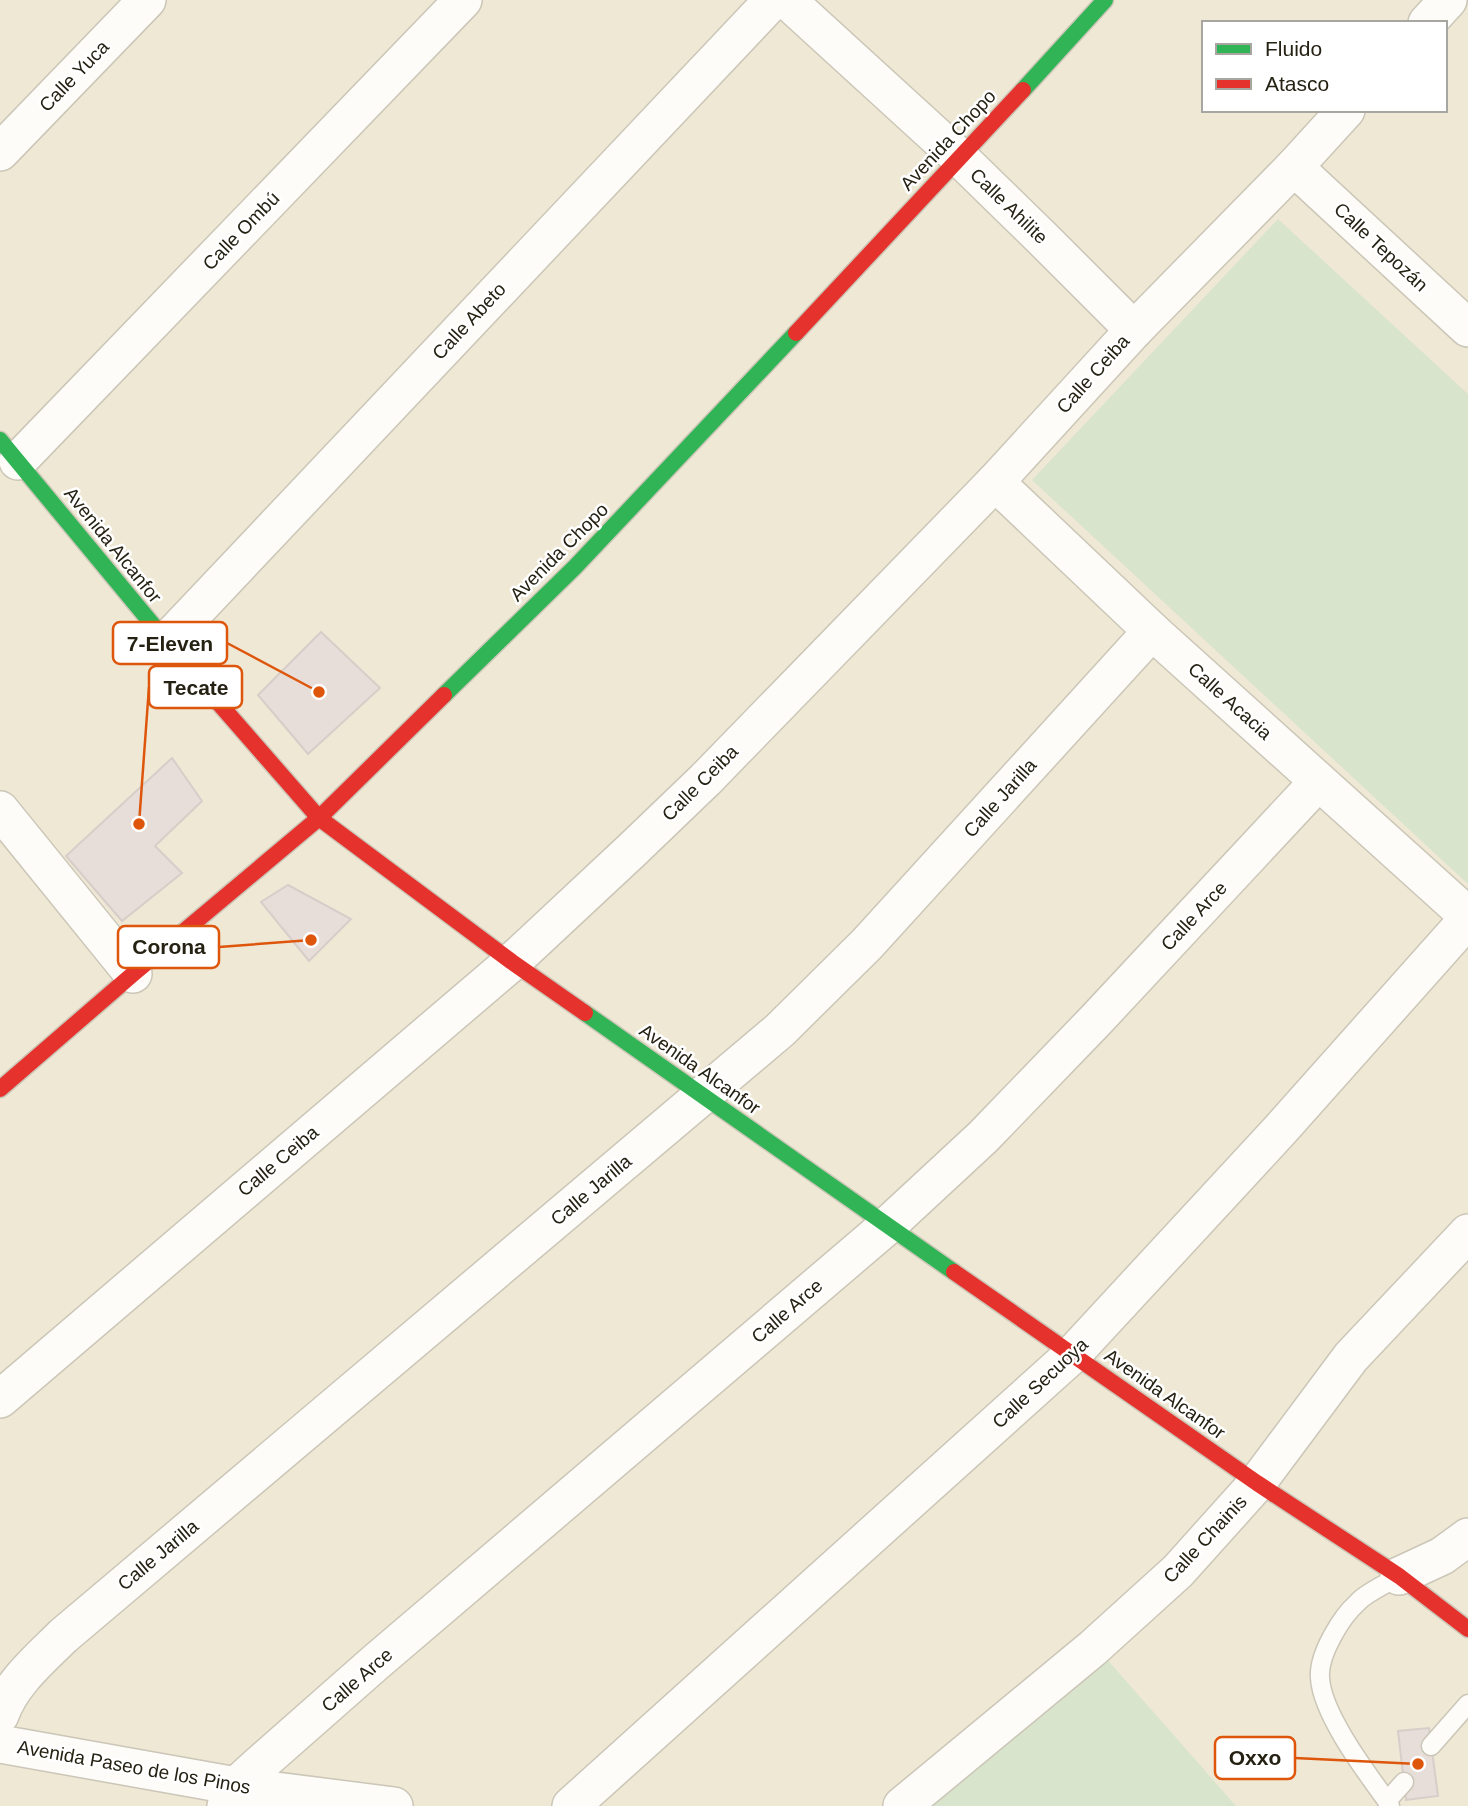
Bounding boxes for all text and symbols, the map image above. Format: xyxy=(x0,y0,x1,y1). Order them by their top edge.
legend xyxy=(1202,21,1447,112)
street label: Calle Yuca xyxy=(35,36,113,116)
text: Fluido xyxy=(1265,37,1322,60)
text: Atasco xyxy=(1265,72,1329,95)
street label: Avenida Chopo xyxy=(896,85,1000,195)
street label: Calle Ahilite xyxy=(966,164,1052,248)
street label: Calle Ombú xyxy=(199,188,283,274)
street label: Calle Tepozán xyxy=(1330,198,1432,296)
street label: Calle Abeto xyxy=(428,278,510,364)
street label: Calle Ceiba xyxy=(1052,330,1134,418)
street label: Avenida Alcanfor xyxy=(60,483,166,607)
street label: Avenida Chopo xyxy=(506,499,612,605)
callout: 7-Eleven xyxy=(113,622,227,664)
text: 7-Eleven xyxy=(127,632,213,655)
street label: Calle Acacia xyxy=(1184,658,1276,744)
callout: Tecate xyxy=(149,666,242,708)
text: Tecate xyxy=(164,676,228,699)
street label: Calle Ceiba xyxy=(658,741,742,825)
street label: Calle Jarilla xyxy=(959,754,1041,842)
street label: Calle Arce xyxy=(1157,877,1231,955)
callout: Corona xyxy=(118,926,219,968)
text: Corona xyxy=(132,935,206,958)
street label: Avenida Alcanfor xyxy=(636,1020,765,1119)
street label: Calle Ceiba xyxy=(234,1121,323,1201)
street label: Calle Jarilla xyxy=(547,1150,636,1230)
street label: Calle Arce xyxy=(747,1275,827,1347)
street label: Calle Secuoya xyxy=(988,1333,1092,1432)
street label: Avenida Alcanfor xyxy=(1101,1345,1230,1444)
street label: Calle Chainis xyxy=(1159,1491,1251,1587)
street label: Calle Jarilla xyxy=(114,1515,203,1595)
street label: Calle Arce xyxy=(317,1644,397,1716)
street label: Avenida Paseo de los Pinos xyxy=(16,1736,252,1798)
callout: Oxxo xyxy=(1215,1737,1295,1779)
text: Oxxo xyxy=(1229,1746,1281,1769)

